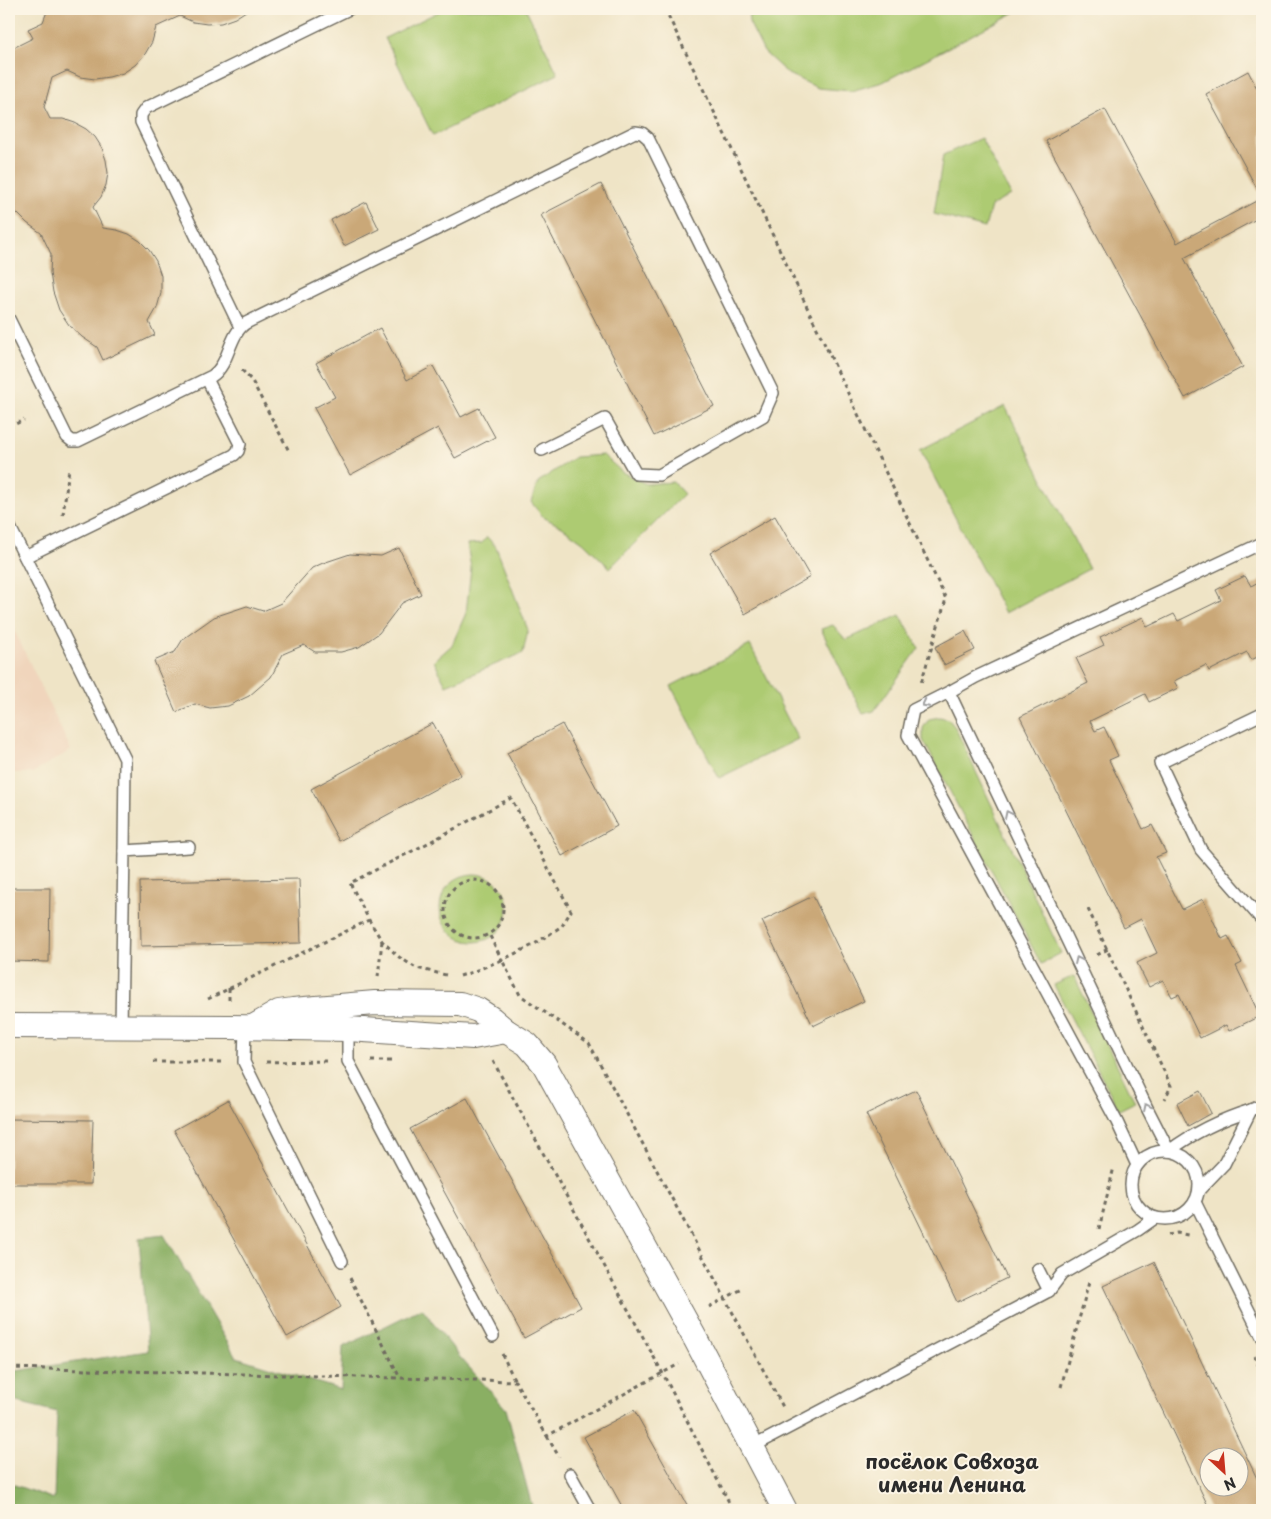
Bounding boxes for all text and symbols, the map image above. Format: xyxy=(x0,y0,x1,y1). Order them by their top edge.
one-way arrow xyxy=(921,698,930,708)
one-way arrow xyxy=(1004,810,1014,819)
one-way arrow xyxy=(1073,956,1084,965)
one-way arrow xyxy=(1143,1103,1153,1112)
district label: посёлок Совхоза имени Ленина xyxy=(865,1446,1039,1499)
north arrow xyxy=(1198,1446,1248,1496)
text: N xyxy=(1220,1472,1240,1496)

